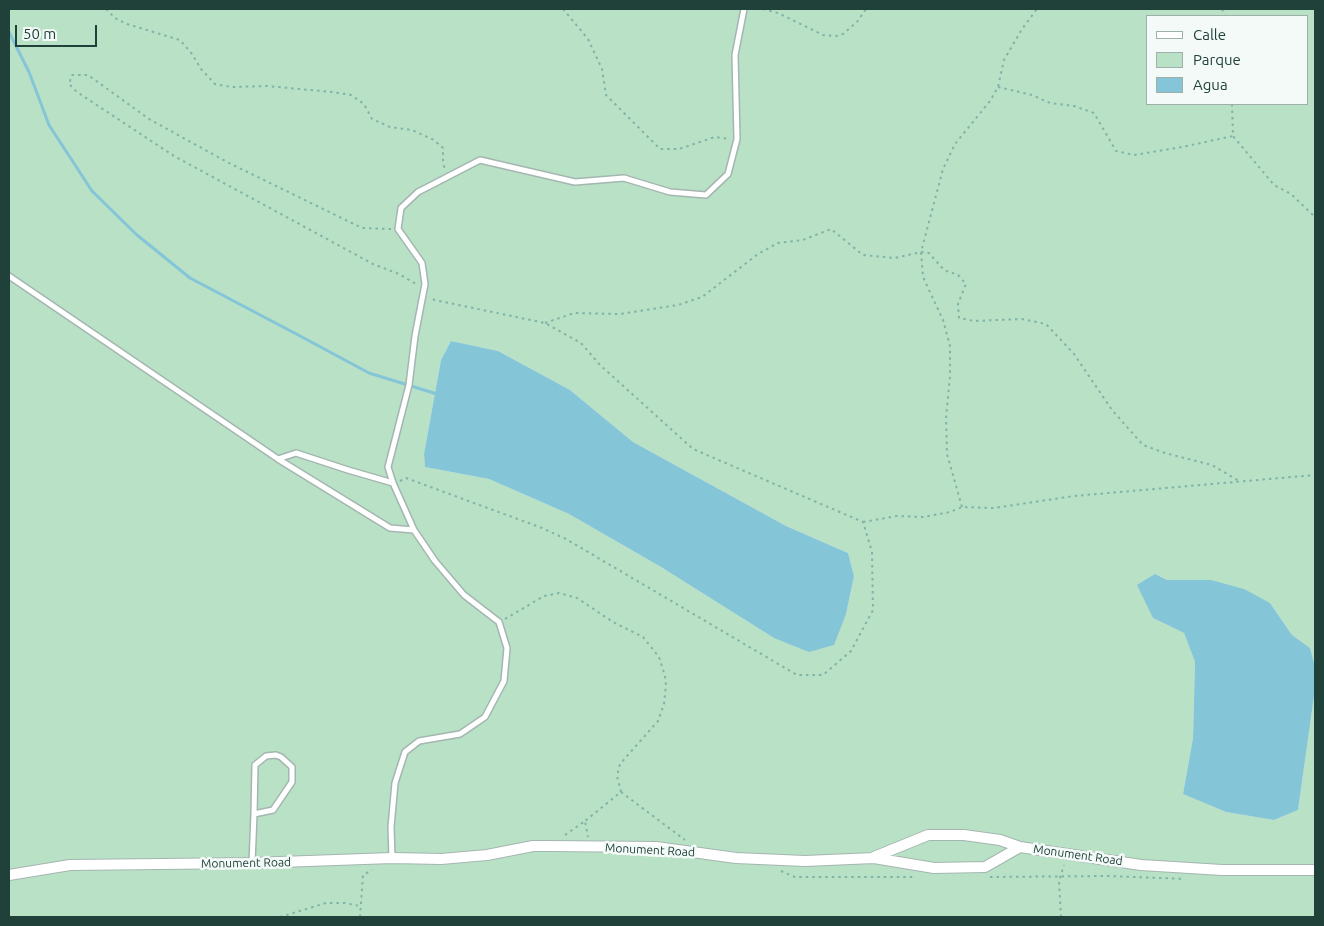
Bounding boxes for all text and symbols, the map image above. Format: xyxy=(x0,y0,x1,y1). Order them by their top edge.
scale bar xyxy=(18,15,100,47)
legend xyxy=(1146,15,1309,105)
text: 50 m xyxy=(23,25,56,42)
text: Calle xyxy=(1193,26,1226,43)
text: Parque xyxy=(1193,51,1241,68)
text: Agua xyxy=(1193,76,1228,93)
street label: Monument Road xyxy=(605,840,695,860)
street label: Monument Road xyxy=(1032,842,1124,868)
street label: Monument Road xyxy=(201,855,291,871)

